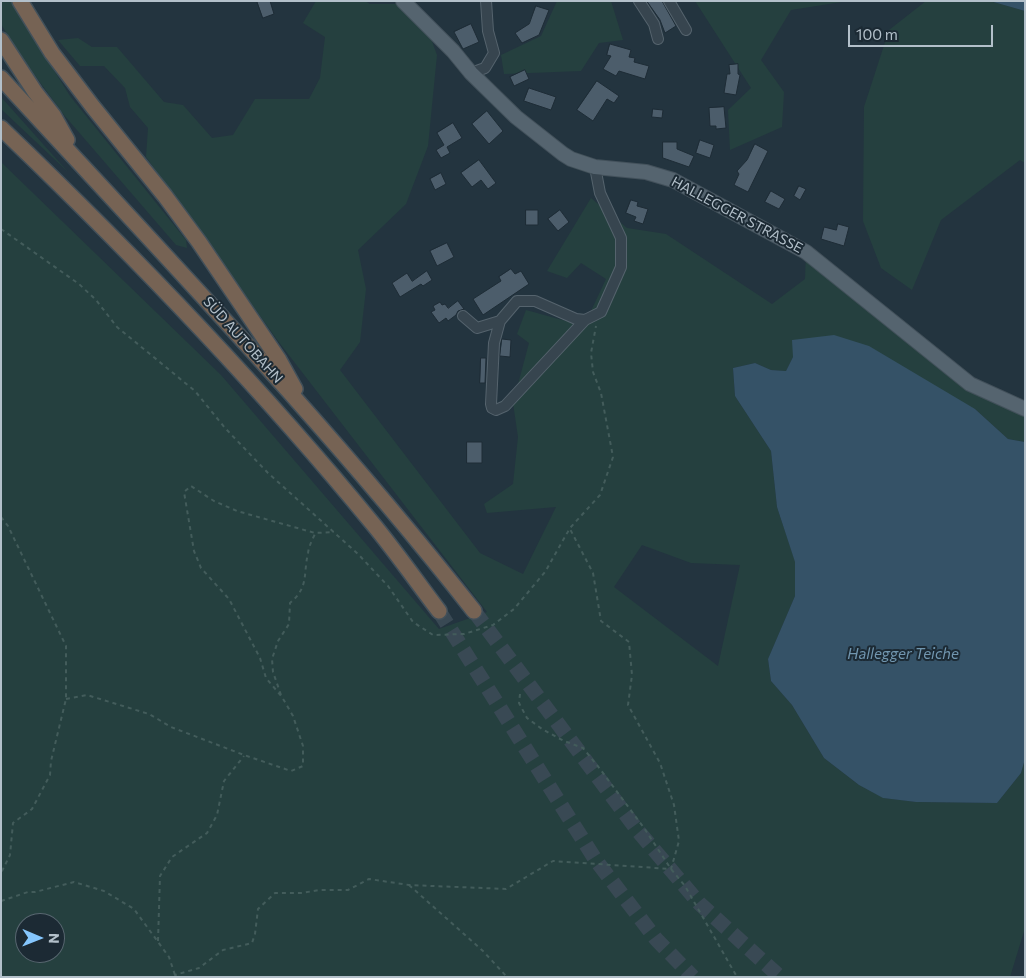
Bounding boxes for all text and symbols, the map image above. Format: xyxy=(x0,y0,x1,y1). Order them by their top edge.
scale bar xyxy=(851,15,996,47)
text: 100 m xyxy=(856,25,898,43)
street label: HALLEGGER STRASSE xyxy=(669,173,805,257)
street label: SÜD AUTOBAHN xyxy=(200,293,286,387)
water label: Hallegger Teiche xyxy=(847,645,959,663)
north arrow xyxy=(15,913,65,963)
text: N xyxy=(46,933,63,944)

